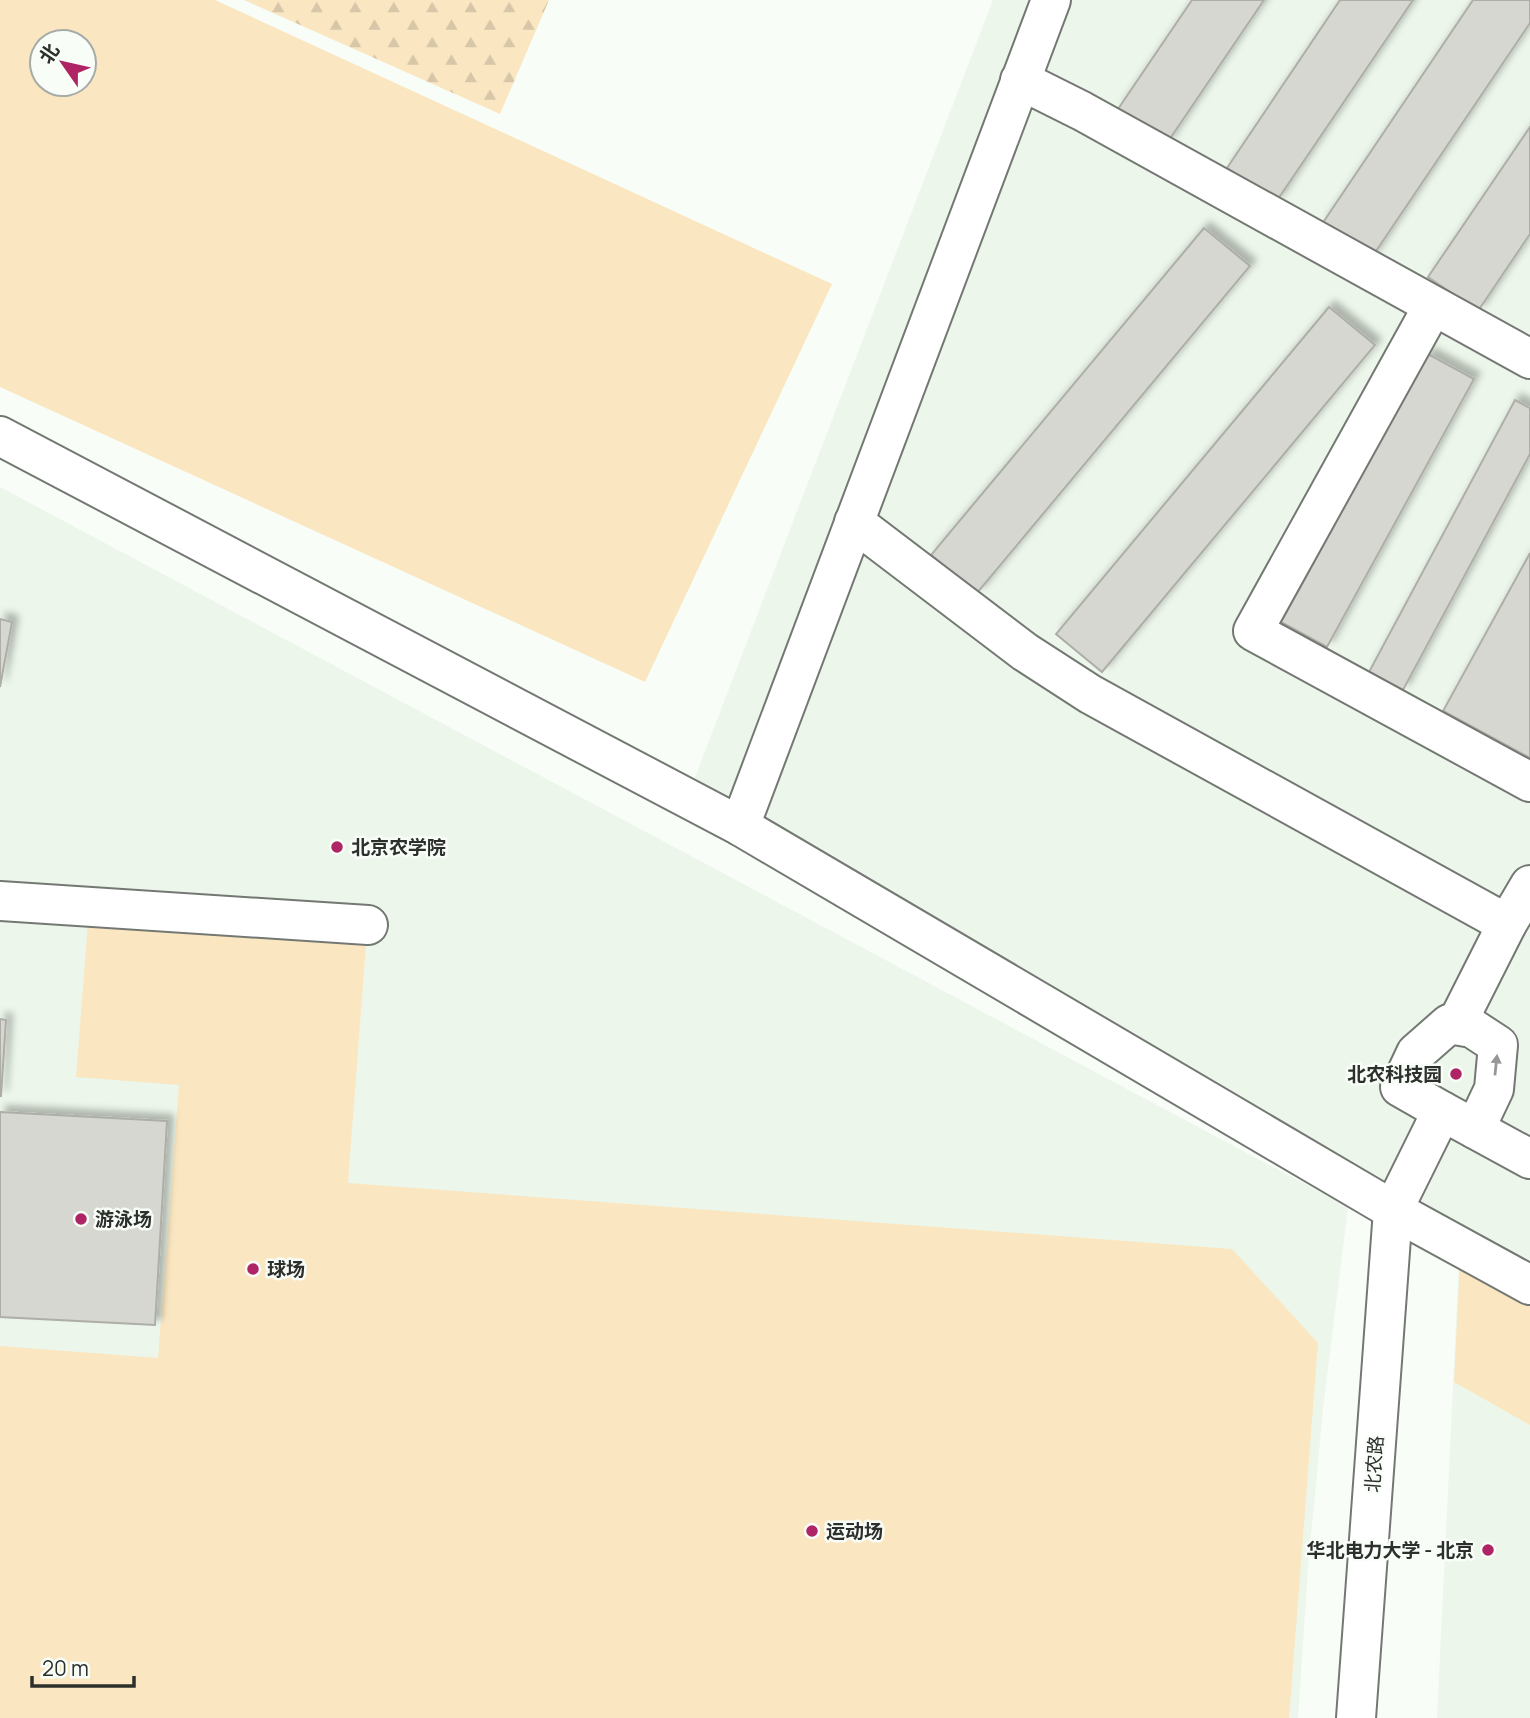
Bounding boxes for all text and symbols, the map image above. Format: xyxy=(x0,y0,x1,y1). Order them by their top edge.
north arrow xyxy=(28,28,98,98)
text: 北 xyxy=(33,38,65,69)
place label: 北京农学院 xyxy=(351,834,446,860)
marker: 北京农学院 xyxy=(329,839,345,855)
one-way arrow xyxy=(1491,1054,1502,1076)
place label: 北农科技园 xyxy=(1347,1061,1442,1087)
marker: 北农科技园 xyxy=(1448,1066,1464,1082)
place label: 游泳场 xyxy=(95,1206,152,1232)
marker: 游泳场 xyxy=(73,1211,89,1227)
place label: 球场 xyxy=(267,1256,305,1282)
marker: 球场 xyxy=(245,1261,261,1277)
street label: 北农路 xyxy=(1359,1435,1389,1493)
place label: 运动场 xyxy=(826,1518,883,1544)
marker: 运动场 xyxy=(804,1523,820,1539)
place label: 华北电力大学 - 北京 xyxy=(1306,1537,1474,1563)
marker: 华北电力大学 - 北京 xyxy=(1480,1542,1496,1558)
scale bar xyxy=(32,1644,133,1688)
text: 20 m xyxy=(42,1654,89,1682)

